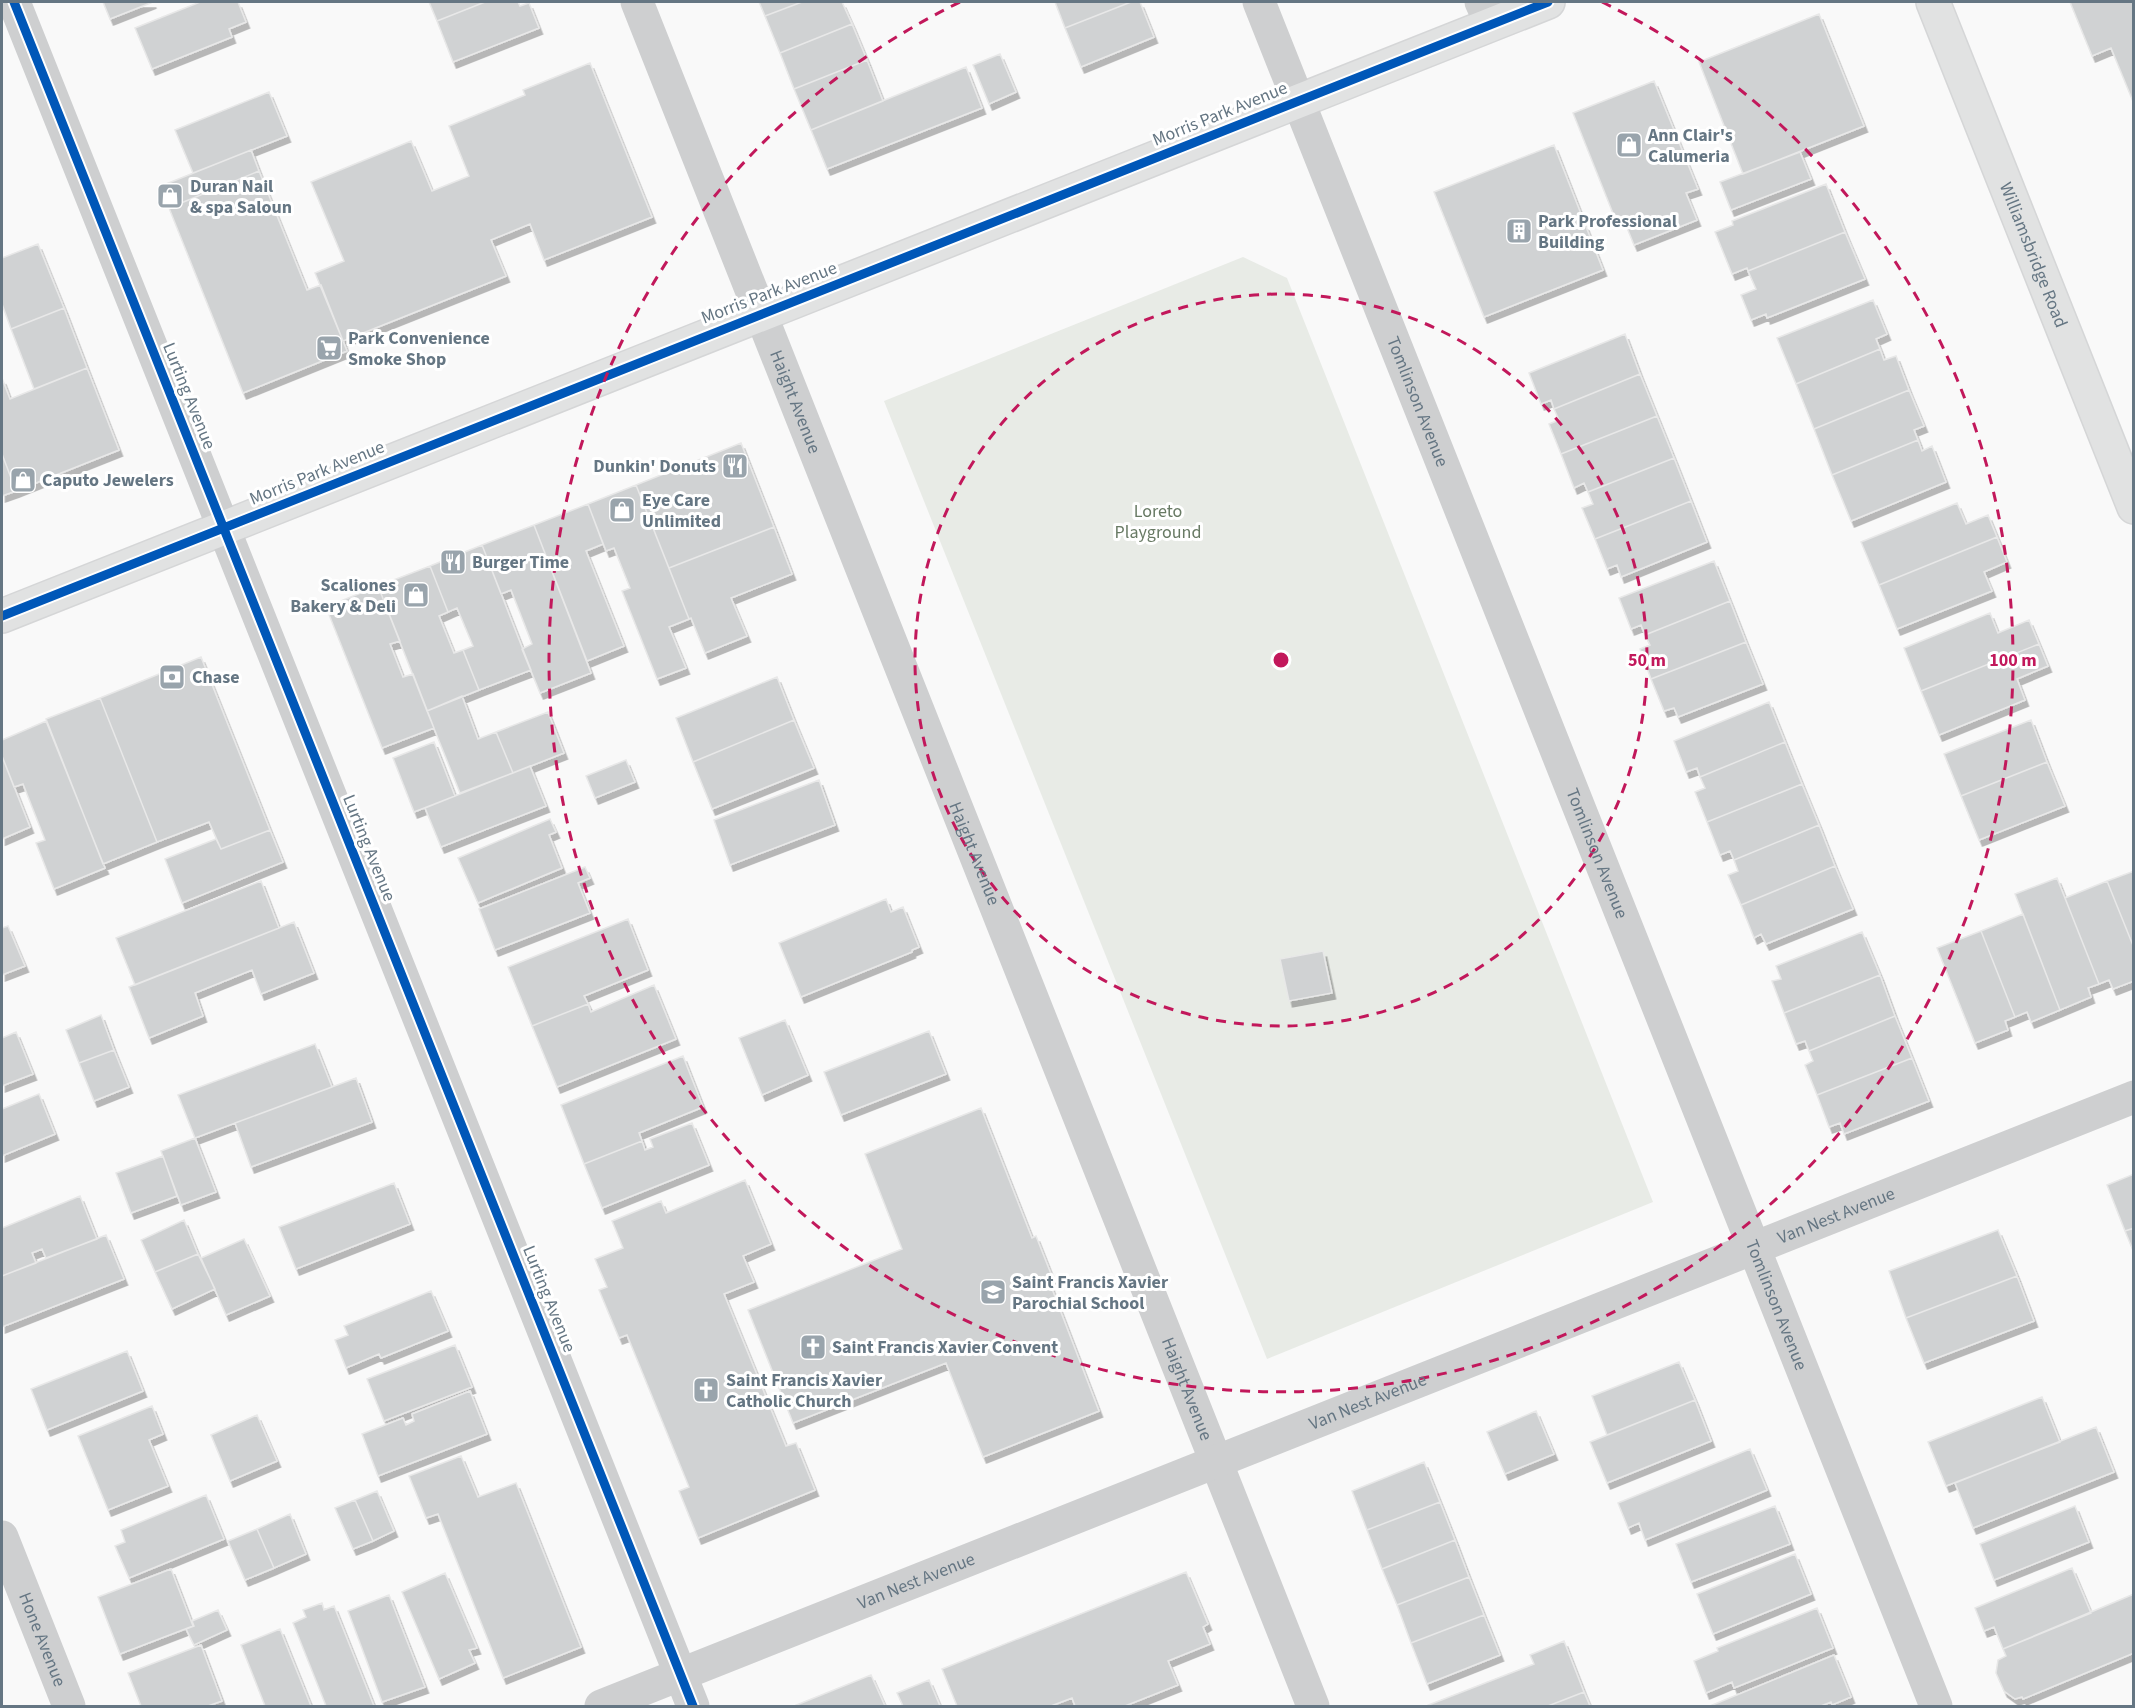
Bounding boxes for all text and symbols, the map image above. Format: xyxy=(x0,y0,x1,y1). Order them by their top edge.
street label: Morris Park Avenue xyxy=(1149,75,1291,152)
place label: Ann Clair's Calumeria xyxy=(1647,123,1733,169)
shop icon: Ann Clair's Calumeria xyxy=(1614,130,1644,160)
place label: Duran Nail & spa Saloun xyxy=(190,174,292,220)
street label: Williamsbridge Road xyxy=(1993,178,2074,331)
shop icon: Duran Nail & spa Saloun xyxy=(155,181,185,211)
place label: Park Professional Building xyxy=(1538,209,1677,255)
building icon: Park Professional Building xyxy=(1504,216,1534,246)
street label: Morris Park Avenue xyxy=(697,256,841,330)
place label: Park Convenience Smoke Shop xyxy=(348,326,490,372)
supermarket icon: Park Convenience Smoke Shop xyxy=(314,333,344,363)
street label: Tomlinson Avenue xyxy=(1381,333,1455,471)
street label: Lurting Avenue xyxy=(156,339,222,453)
street label: Haight Avenue xyxy=(764,346,827,457)
street label: Morris Park Avenue xyxy=(246,434,388,511)
restaurant icon: Dunkin' Donuts xyxy=(720,451,750,481)
place label: Dunkin' Donuts xyxy=(593,454,716,479)
shop icon: Caputo Jewelers xyxy=(8,465,38,495)
place label: Caputo Jewelers xyxy=(42,468,174,493)
place label: Eye Care Unlimited xyxy=(642,488,721,534)
shop icon: Eye Care Unlimited xyxy=(607,495,637,525)
park label: Loreto Playground xyxy=(1115,499,1201,545)
restaurant icon: Burger Time xyxy=(438,547,468,577)
place label: Burger Time xyxy=(472,550,569,575)
place label: Scaliones Bakery & Deli xyxy=(290,573,396,619)
shop icon: Scaliones Bakery & Deli xyxy=(401,580,431,610)
text: 50 m xyxy=(1628,648,1666,673)
text: 100 m xyxy=(1989,648,2037,673)
centre of rings xyxy=(1271,650,1291,670)
bank icon: Chase xyxy=(157,662,187,692)
place label: Chase xyxy=(192,665,240,690)
street label: Tomlinson Avenue xyxy=(1560,784,1634,922)
street label: Lurting Avenue xyxy=(336,791,402,905)
street label: Haight Avenue xyxy=(943,798,1007,909)
street label: Van Nest Avenue xyxy=(1774,1181,1899,1250)
street label: Tomlinson Avenue xyxy=(1739,1236,1814,1374)
street label: Lurting Avenue xyxy=(516,1242,582,1356)
place label: Saint Francis Xavier Parochial School xyxy=(1012,1270,1169,1316)
school or university icon: Saint Francis Xavier Parochial School xyxy=(978,1277,1008,1307)
church icon: Saint Francis Xavier Convent xyxy=(798,1332,828,1362)
street label: Haight Avenue xyxy=(1155,1333,1219,1444)
place label: Saint Francis Xavier Convent xyxy=(832,1335,1058,1360)
street label: Van Nest Avenue xyxy=(1305,1367,1430,1436)
place label: Saint Francis Xavier Catholic Church xyxy=(726,1368,883,1414)
church icon: Saint Francis Xavier Catholic Church xyxy=(691,1375,721,1405)
street label: Van Nest Avenue xyxy=(854,1546,979,1615)
street label: Hone Avenue xyxy=(13,1588,73,1690)

